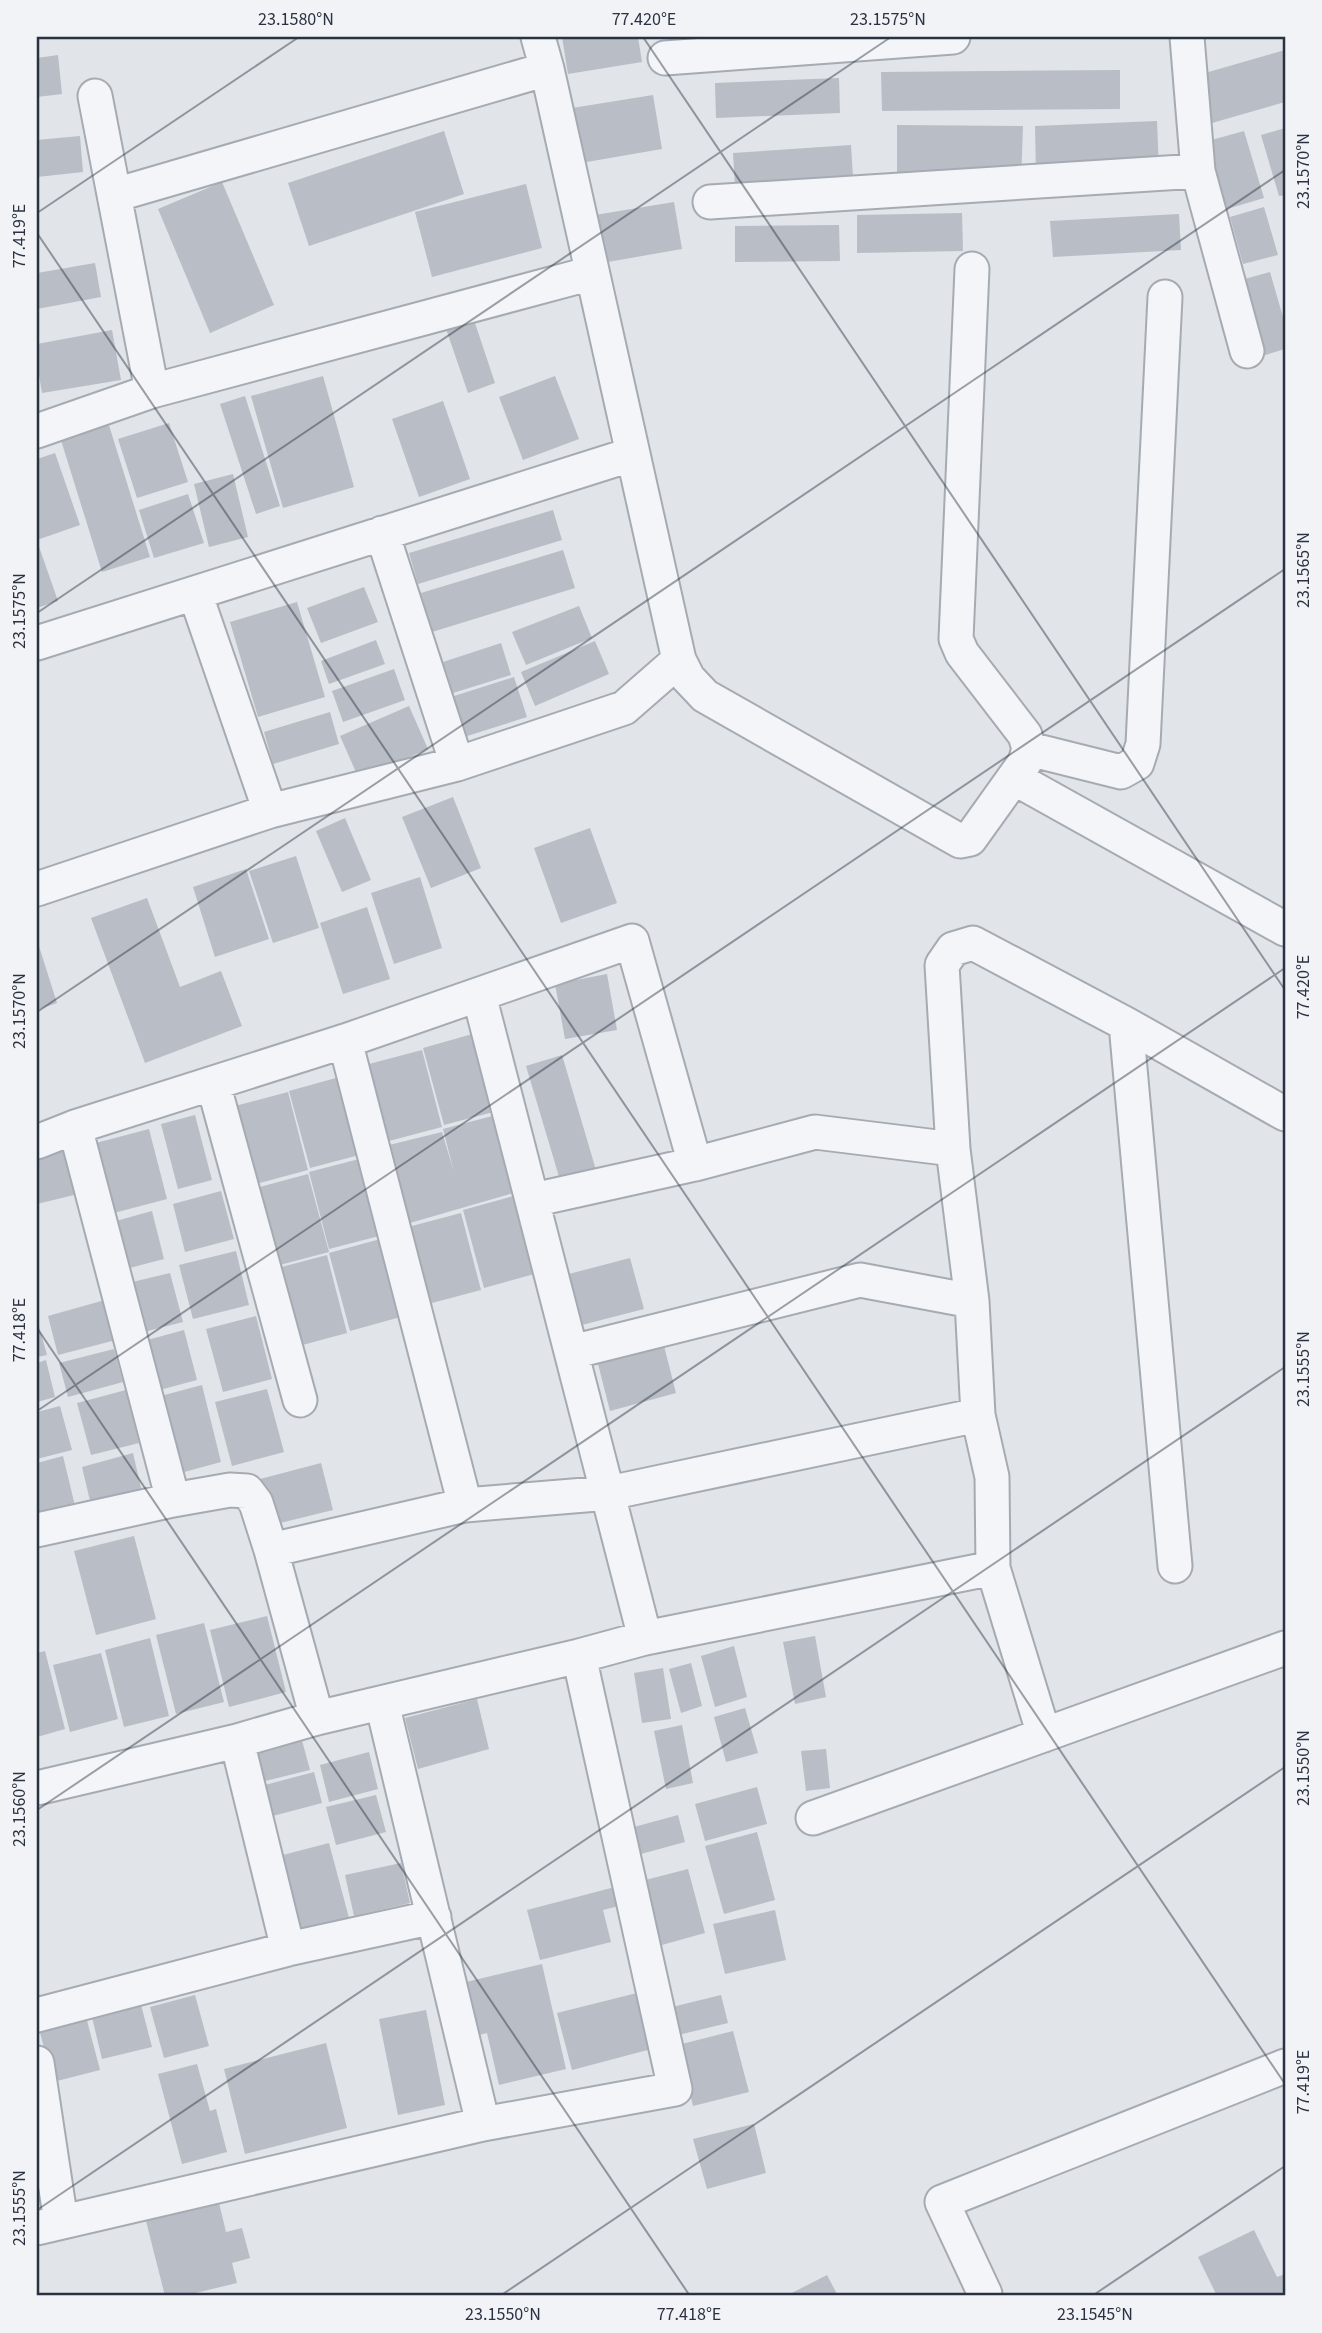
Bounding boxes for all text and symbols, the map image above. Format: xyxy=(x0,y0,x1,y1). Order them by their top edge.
text: 23.1580°N xyxy=(258,7,334,32)
text: 77.420°E xyxy=(612,7,676,32)
text: 23.1575°N xyxy=(850,7,926,32)
text: 23.1570°N xyxy=(1291,133,1316,209)
text: 77.419°E xyxy=(7,204,32,268)
text: 23.1565°N xyxy=(1291,532,1316,608)
text: 23.1575°N xyxy=(7,573,32,649)
text: 77.420°E xyxy=(1291,955,1316,1019)
text: 23.1570°N xyxy=(7,973,32,1049)
text: 77.418°E xyxy=(7,1298,32,1362)
text: 23.1555°N xyxy=(1291,1331,1316,1407)
text: 23.1550°N xyxy=(1291,1730,1316,1806)
text: 23.1560°N xyxy=(7,1771,32,1847)
text: 77.419°E xyxy=(1291,2050,1316,2114)
text: 23.1555°N xyxy=(7,2170,32,2246)
text: 23.1550°N xyxy=(465,2302,541,2327)
text: 77.418°E xyxy=(657,2302,721,2327)
text: 23.1545°N xyxy=(1057,2302,1133,2327)

